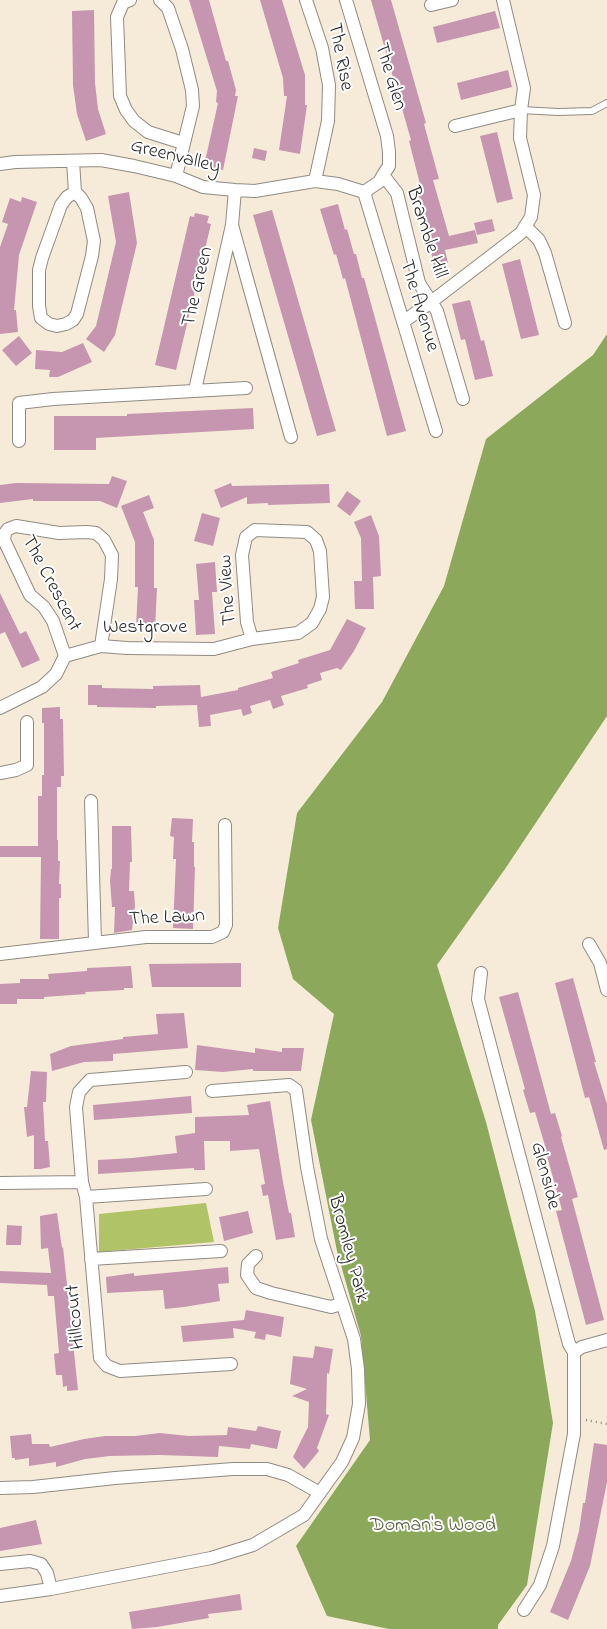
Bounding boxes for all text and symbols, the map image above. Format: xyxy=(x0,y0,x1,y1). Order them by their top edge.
street label: The Rise xyxy=(321,21,357,93)
street label: The Glen xyxy=(367,40,411,114)
street label: Greenvalley xyxy=(128,135,222,181)
street label: Bramble Hill xyxy=(399,184,451,282)
street label: The Green xyxy=(178,245,220,329)
street label: The Avenue xyxy=(393,257,443,355)
street label: The Crescent xyxy=(15,532,85,636)
street label: The View xyxy=(215,554,243,626)
street label: Westgrove xyxy=(103,617,187,641)
street label: The Lawn xyxy=(128,905,206,933)
street label: Glenside xyxy=(524,1140,564,1212)
street label: Bromley Park xyxy=(321,1193,373,1305)
street label: Hillcourt xyxy=(62,1283,92,1351)
park label: Doman's Wood xyxy=(370,1515,496,1539)

